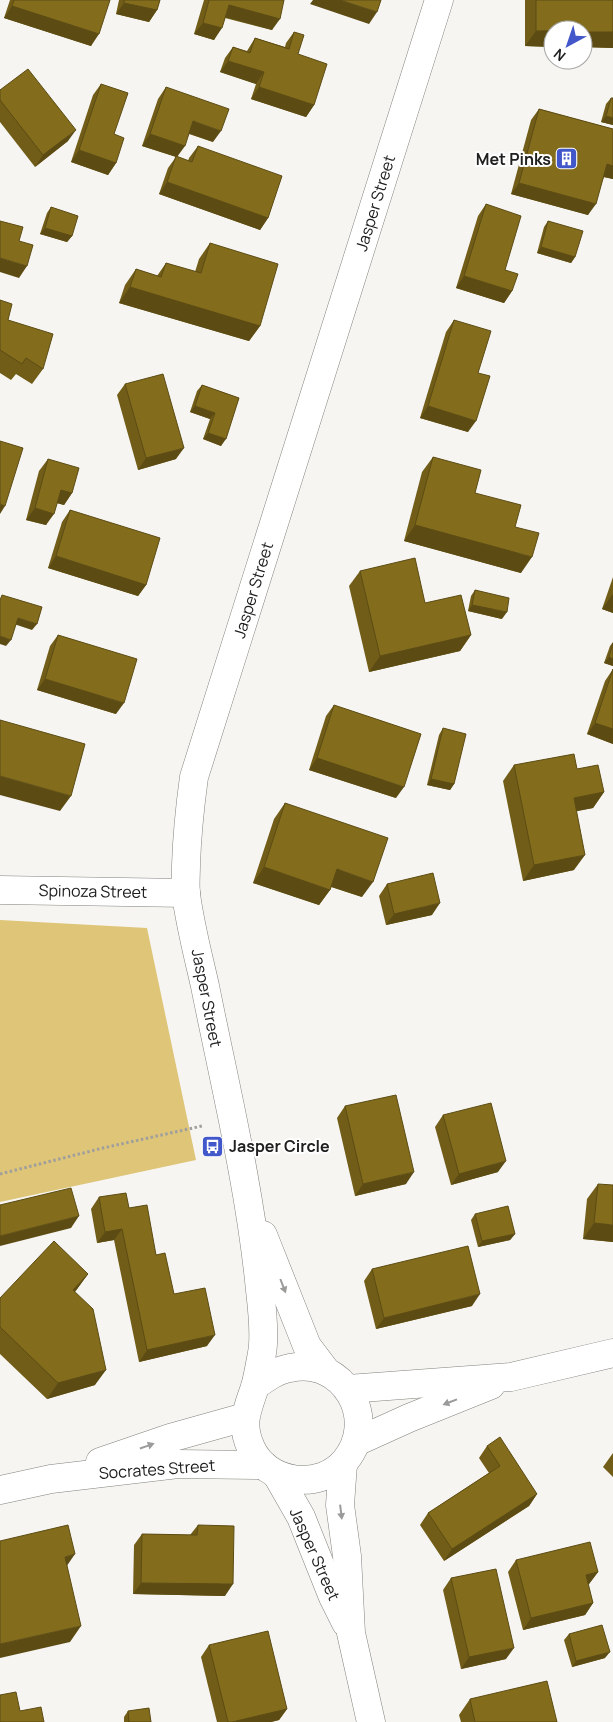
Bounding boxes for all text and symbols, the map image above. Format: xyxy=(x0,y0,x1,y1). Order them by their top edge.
north arrow xyxy=(543,20,593,70)
text: N xyxy=(549,45,569,66)
building icon: Met Pinks xyxy=(555,147,579,171)
place label: Met Pinks xyxy=(476,148,551,170)
street label: Jasper Street xyxy=(350,152,400,254)
street label: Jasper Street xyxy=(228,539,278,641)
street label: Spinoza Street xyxy=(38,879,148,903)
street label: Jasper Street xyxy=(187,947,227,1049)
bus stop icon: Jasper Circle xyxy=(201,1134,225,1158)
place label: Jasper Circle xyxy=(229,1135,330,1157)
one-way arrow xyxy=(280,1279,288,1294)
one-way arrow xyxy=(442,1398,457,1406)
one-way arrow xyxy=(140,1442,155,1450)
street label: Socrates Street xyxy=(98,1454,216,1484)
street label: Jasper Street xyxy=(285,1504,345,1604)
one-way arrow xyxy=(337,1505,345,1521)

